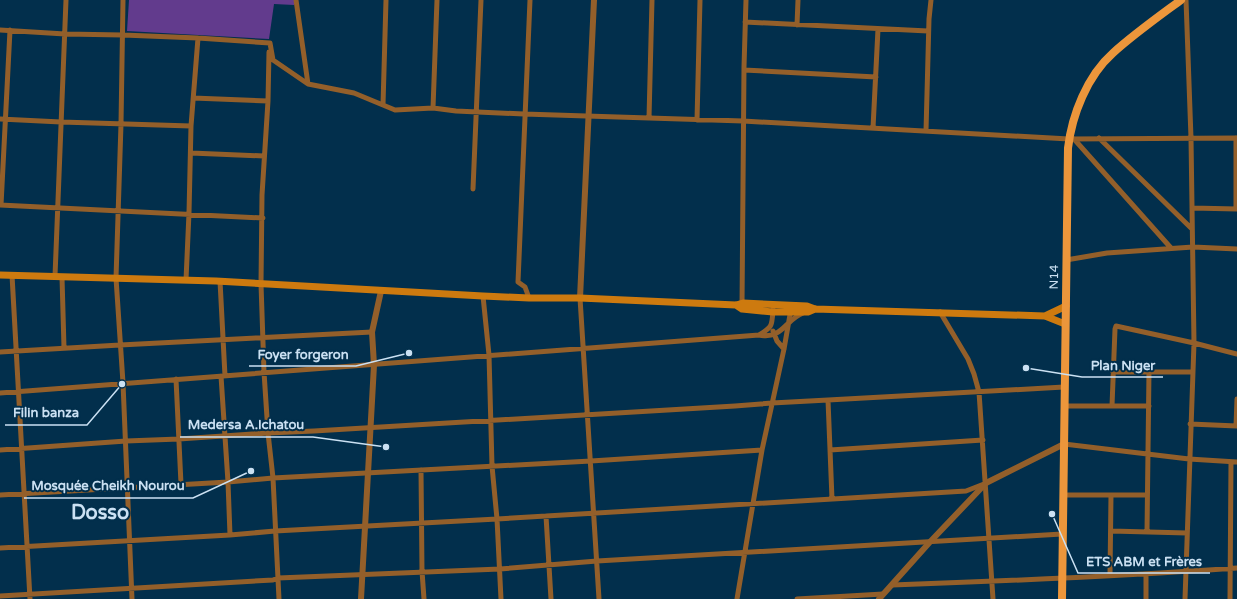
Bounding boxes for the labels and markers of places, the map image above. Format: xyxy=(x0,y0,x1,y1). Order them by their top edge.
callout: Foyer forgeron xyxy=(249,341,356,366)
callout: Plan Niger xyxy=(1082,352,1163,377)
callout: Filin banza xyxy=(5,400,87,425)
callout: Medersa A.Ichatou xyxy=(180,412,313,437)
callout: Mosquée Cheikh Nourou xyxy=(24,473,193,498)
callout: ETS ABM et Frères xyxy=(1078,548,1210,573)

